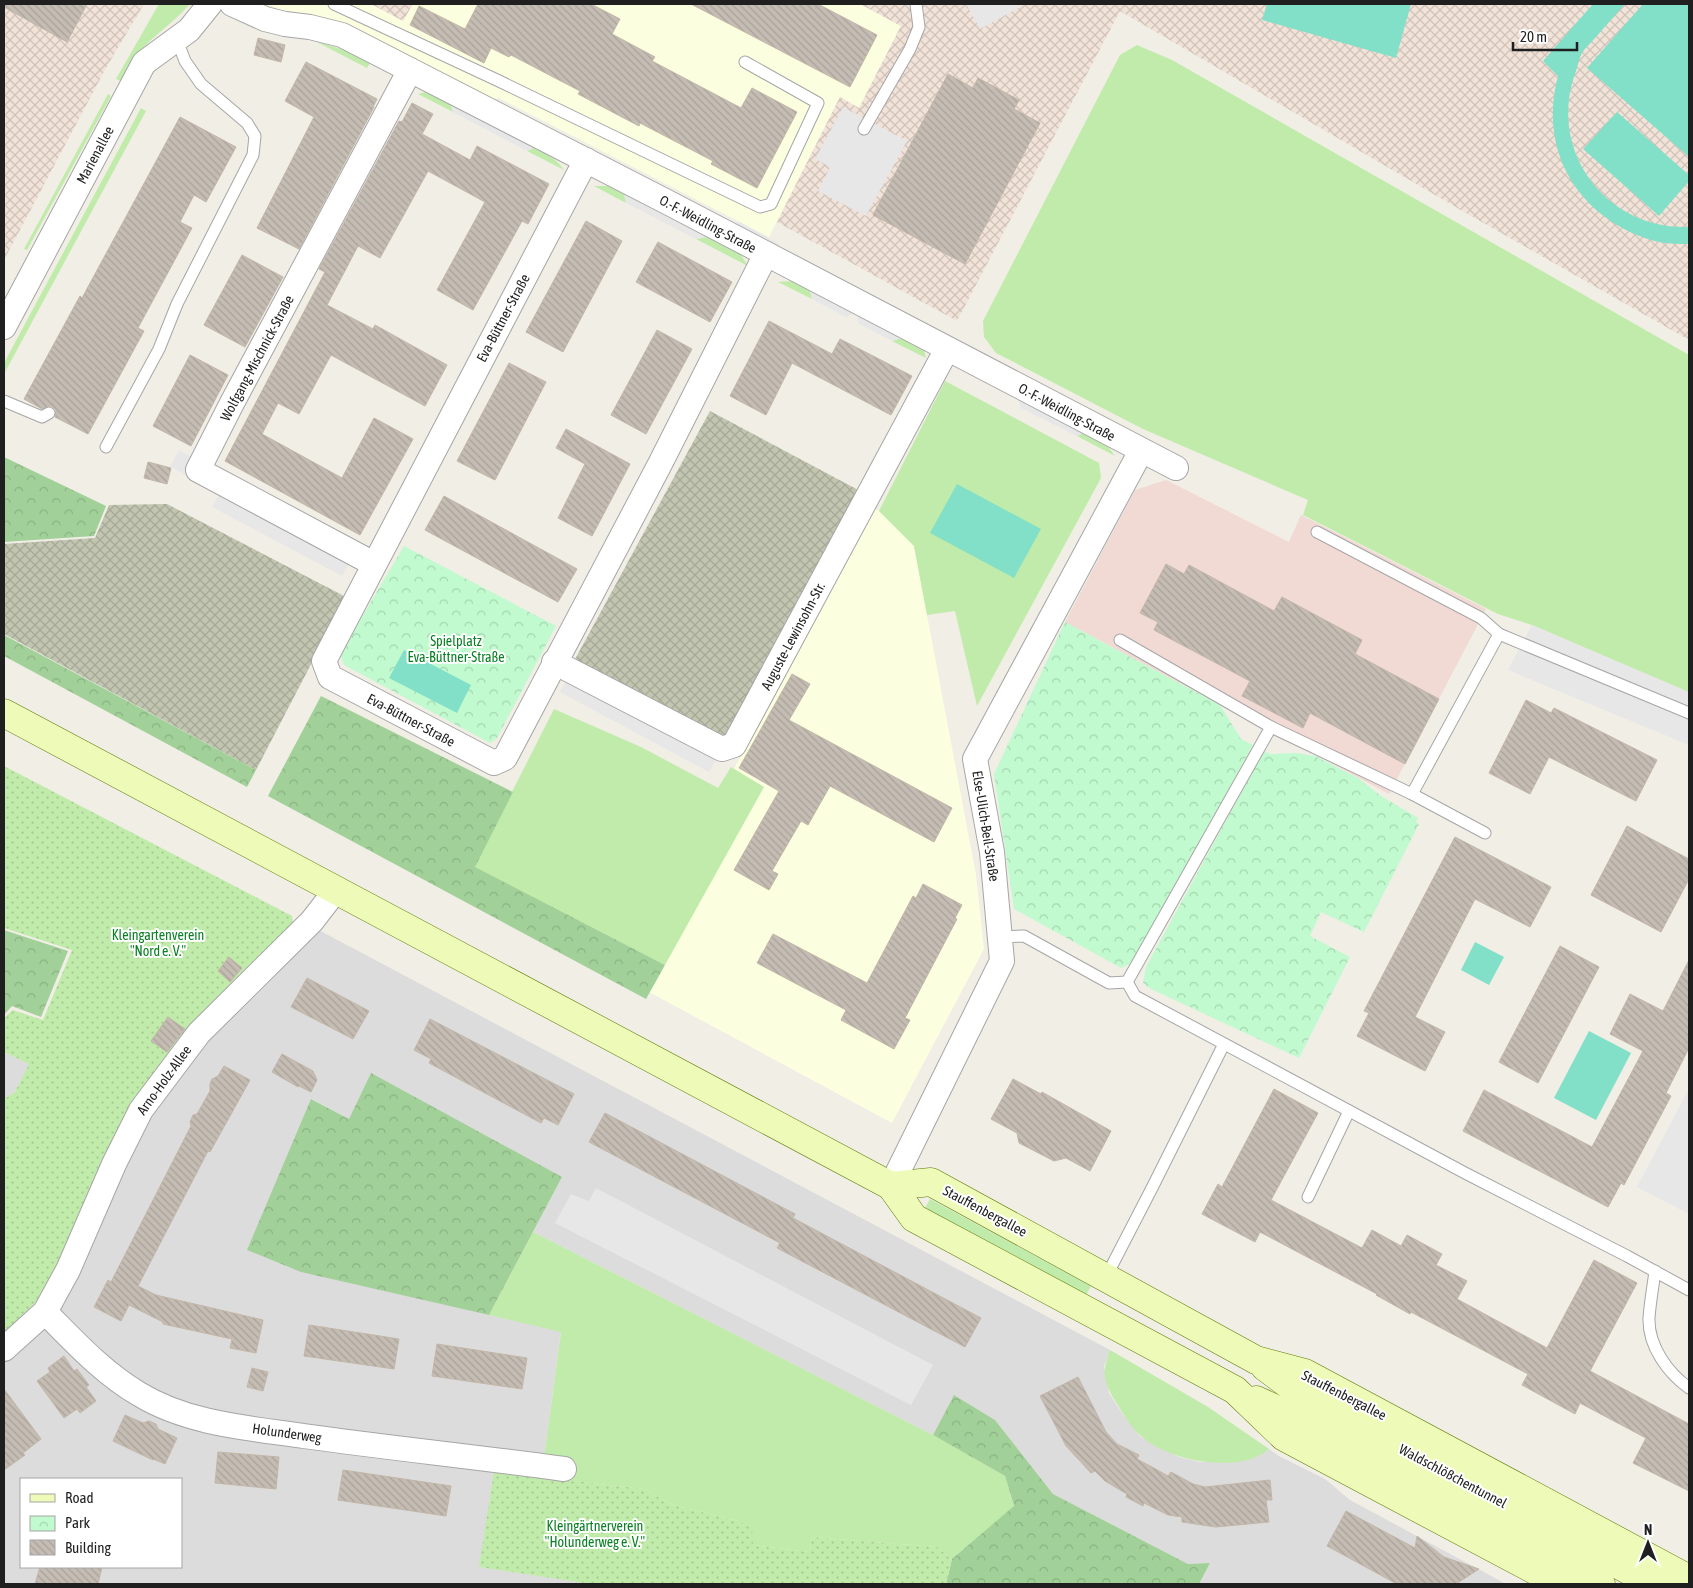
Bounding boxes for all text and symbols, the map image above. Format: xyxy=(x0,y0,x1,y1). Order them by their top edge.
scale bar xyxy=(1513,20,1577,52)
text: 20 m xyxy=(1520,28,1547,45)
street label: Marienallee xyxy=(73,124,117,186)
street label: O.-F.-Weidling-Straße xyxy=(657,192,759,256)
street label: Eva-Büttner-Straße xyxy=(473,271,533,365)
street label: Wolfgang-Mischnick-Straße xyxy=(217,292,297,424)
street label: O.-F.-Weidling-Straße xyxy=(1016,380,1118,444)
street label: Auguste-Lewinsohn-Str. xyxy=(758,579,828,693)
park label: Spielplatz Eva-Büttner-Straße xyxy=(407,633,505,665)
street label: Eva-Büttner-Straße xyxy=(364,690,458,750)
street label: Else-Ulich-Beil-Straße xyxy=(969,770,1003,882)
park label: Kleingartenverein "Nord e. V." xyxy=(112,927,204,959)
street label: Arno-Holz-Allee xyxy=(134,1042,194,1118)
street label: Stauffenbergallee xyxy=(940,1182,1030,1240)
street label: Stauffenbergallee xyxy=(1299,1367,1389,1423)
street label: Holunderweg xyxy=(251,1420,323,1446)
street label: Waldschlößchentunnel xyxy=(1396,1441,1510,1511)
legend xyxy=(20,1478,182,1568)
text: Road xyxy=(65,1489,94,1506)
text: Park xyxy=(65,1514,90,1531)
park label: Kleingärtnerverein "Holunderweg e. V." xyxy=(545,1518,646,1550)
north arrow xyxy=(1623,1518,1673,1568)
text: N xyxy=(1644,1522,1652,1538)
text: Building xyxy=(65,1539,111,1556)

